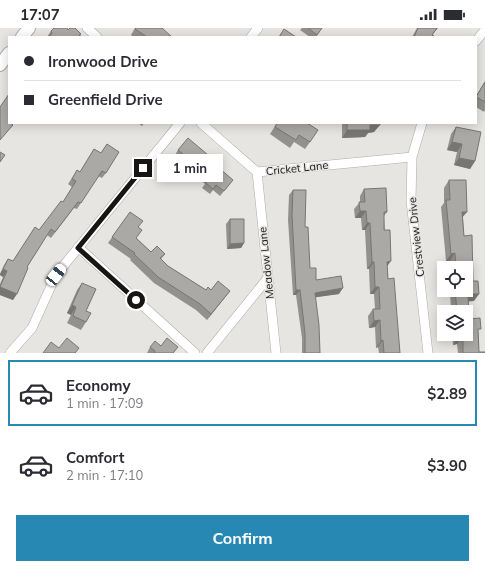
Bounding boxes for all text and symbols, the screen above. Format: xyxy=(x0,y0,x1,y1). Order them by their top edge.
text: 17:07 xyxy=(20,5,60,24)
text: Ironwood Drive xyxy=(48,52,158,71)
text: Greenfield Drive xyxy=(48,90,163,109)
callout: 1 min xyxy=(157,154,223,182)
street label: Cricket Lane xyxy=(265,158,329,178)
route end xyxy=(134,159,152,177)
text: 1 min xyxy=(173,160,207,176)
street label: Crestview Drive xyxy=(405,196,427,278)
street label: Meadow Lane xyxy=(255,226,277,300)
map controls xyxy=(437,261,473,341)
button: locate xyxy=(437,261,473,297)
car xyxy=(44,262,68,288)
route start xyxy=(127,291,145,309)
button: layers xyxy=(437,305,473,341)
icon: car xyxy=(18,375,54,411)
text: Economy xyxy=(66,376,131,395)
text: $2.89 xyxy=(427,384,467,403)
text: 1 min · 17:09 xyxy=(66,395,143,411)
icon: car xyxy=(18,447,54,483)
text: Comfort xyxy=(66,448,124,467)
text: $3.90 xyxy=(427,456,467,475)
text: 2 min · 17:10 xyxy=(66,467,143,483)
button: Confirm xyxy=(16,515,469,561)

